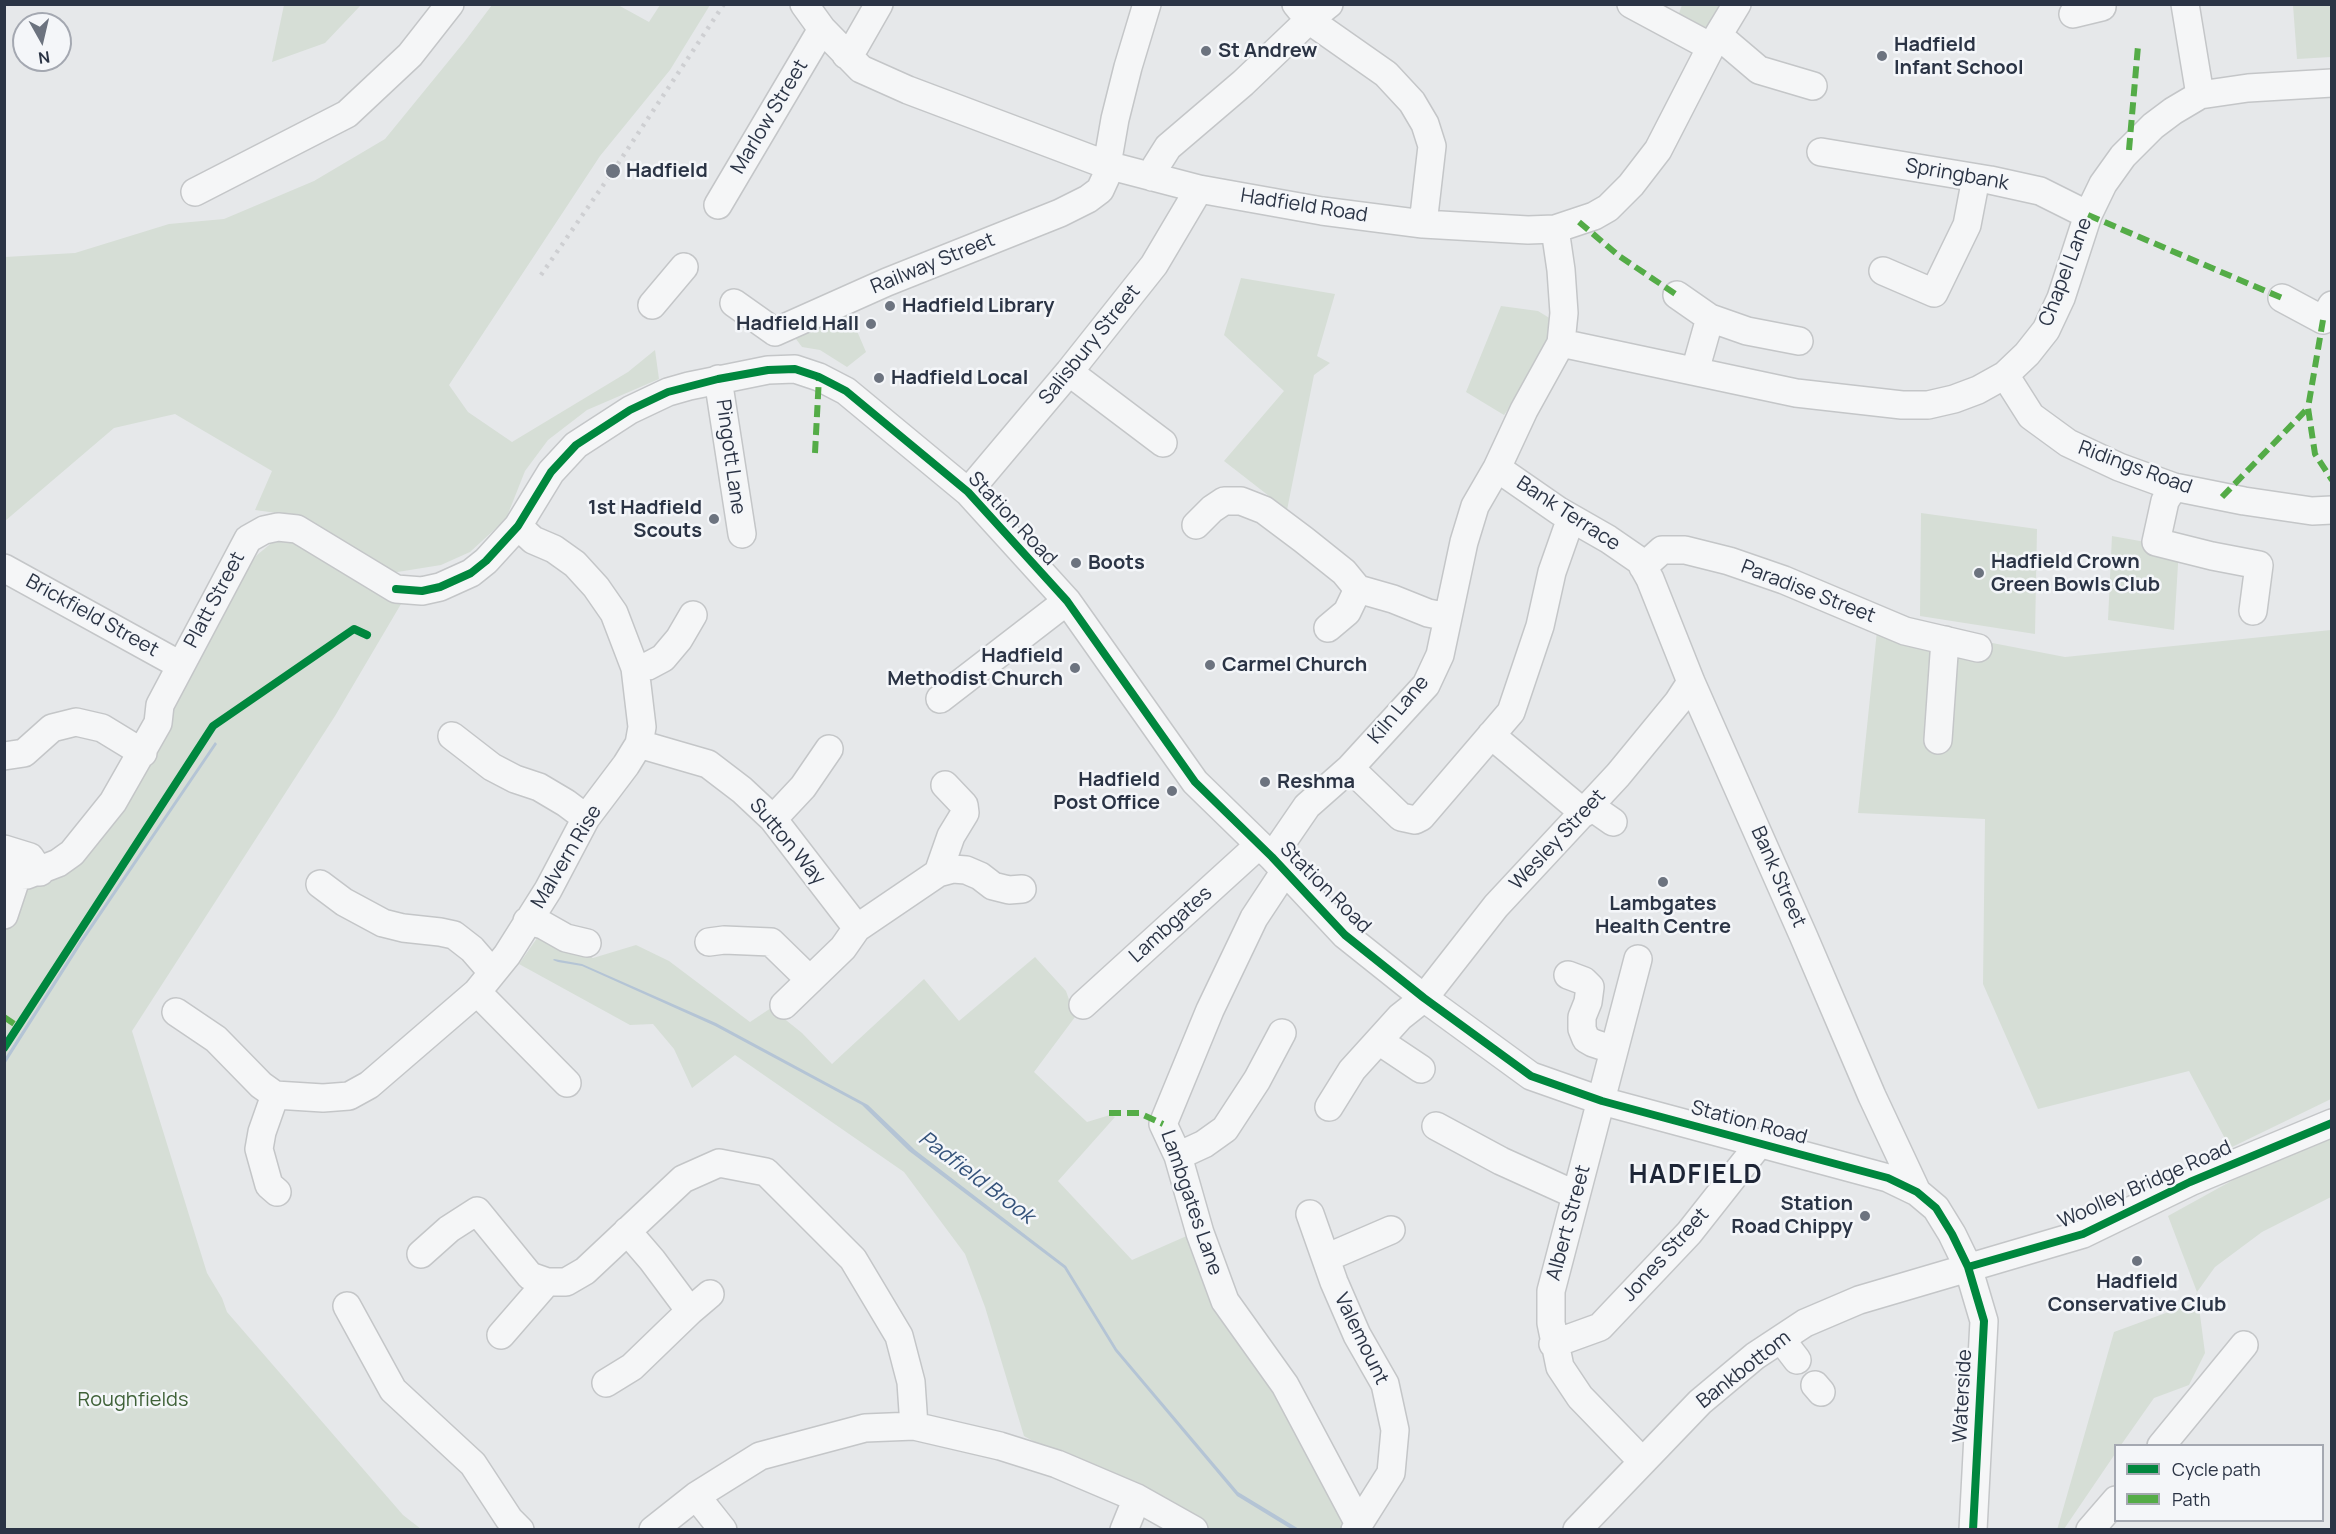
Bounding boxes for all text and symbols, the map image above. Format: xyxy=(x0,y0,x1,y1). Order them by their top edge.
north arrow xyxy=(12,12,72,72)
place label: Hadfield Infant School xyxy=(1894,33,2024,80)
place label: St Andrew xyxy=(1218,39,1317,63)
marker: St Andrew xyxy=(1199,44,1213,58)
text: N xyxy=(37,46,51,70)
marker: Hadfield Infant School xyxy=(1875,49,1889,63)
street label: Marlow Street xyxy=(726,55,814,179)
street label: Springbank xyxy=(1903,154,2011,196)
place label: Hadfield xyxy=(626,159,708,183)
marker: Hadfield xyxy=(604,162,622,180)
street label: Hadfield Road xyxy=(1239,184,1369,228)
street label: Chapel Lane xyxy=(2034,214,2098,330)
street label: Railway Street xyxy=(867,228,999,300)
street label: Salisbury Street xyxy=(1034,280,1146,410)
place label: Hadfield Library xyxy=(902,294,1054,318)
marker: Hadfield Library xyxy=(883,299,897,313)
place label: Hadfield Hall xyxy=(736,312,859,336)
marker: Hadfield Hall xyxy=(864,317,878,331)
place label: Hadfield Local xyxy=(891,366,1028,390)
marker: Hadfield Local xyxy=(872,371,886,385)
street label: Pingott Lane xyxy=(710,398,750,516)
street label: Ridings Road xyxy=(2075,436,2195,500)
street label: Station Road xyxy=(963,467,1061,571)
street label: Bank Terrace xyxy=(1512,472,1624,556)
place label: 1st Hadfield Scouts xyxy=(588,496,702,543)
marker: 1st Hadfield Scouts xyxy=(707,512,721,526)
street label: Platt Street xyxy=(180,548,250,652)
place label: Hadfield Crown Green Bowls Club xyxy=(1991,550,2160,597)
place label: Boots xyxy=(1088,551,1145,575)
street label: Paradise Street xyxy=(1737,555,1879,629)
marker: Boots xyxy=(1069,556,1083,570)
marker: Hadfield Crown Green Bowls Club xyxy=(1972,566,1986,580)
street label: Brickfield Street xyxy=(21,570,163,662)
place label: Hadfield Methodist Church xyxy=(887,644,1063,691)
place label: Carmel Church xyxy=(1222,653,1367,677)
marker: Carmel Church xyxy=(1203,658,1217,672)
marker: Hadfield Methodist Church xyxy=(1068,661,1082,675)
street label: Kiln Lane xyxy=(1363,671,1435,749)
place label: Hadfield Post Office xyxy=(1053,768,1160,815)
place label: Reshma xyxy=(1277,770,1355,794)
marker: Reshma xyxy=(1258,775,1272,789)
marker: Hadfield Post Office xyxy=(1165,784,1179,798)
street label: Wesley Street xyxy=(1505,785,1611,895)
street label: Sutton Way xyxy=(744,794,830,890)
street label: Malvern Rise xyxy=(527,801,607,913)
street label: Bank Street xyxy=(1745,823,1811,931)
street label: Station Road xyxy=(1274,837,1376,939)
marker: Lambgates Health Centre xyxy=(1656,875,1670,889)
street label: Lambgates xyxy=(1125,882,1217,968)
place label: Lambgates Health Centre xyxy=(1595,892,1731,939)
street label: Station Road xyxy=(1688,1096,1810,1150)
water label: Padfield Brook xyxy=(913,1126,1039,1230)
street label: Lambgates Lane xyxy=(1155,1127,1227,1279)
street label: Woolley Bridge Road xyxy=(2054,1136,2236,1234)
district label: HADFIELD xyxy=(1629,1160,1763,1192)
street label: Albert Street xyxy=(1542,1163,1596,1283)
place label: Station Road Chippy xyxy=(1731,1192,1853,1239)
street label: Jones Street xyxy=(1618,1203,1714,1307)
marker: Station Road Chippy xyxy=(1858,1209,1872,1223)
marker: Hadfield Conservative Club xyxy=(2130,1254,2144,1268)
place label: Hadfield Conservative Club xyxy=(2048,1270,2226,1317)
street label: Valemount xyxy=(1329,1289,1393,1389)
street label: Bankbottom xyxy=(1692,1326,1796,1414)
street label: Waterside xyxy=(1949,1349,1977,1443)
park label: Roughfields xyxy=(78,1388,188,1412)
legend xyxy=(2114,1444,2324,1522)
text: Cycle path xyxy=(2172,1457,2261,1481)
text: Path xyxy=(2172,1487,2210,1511)

